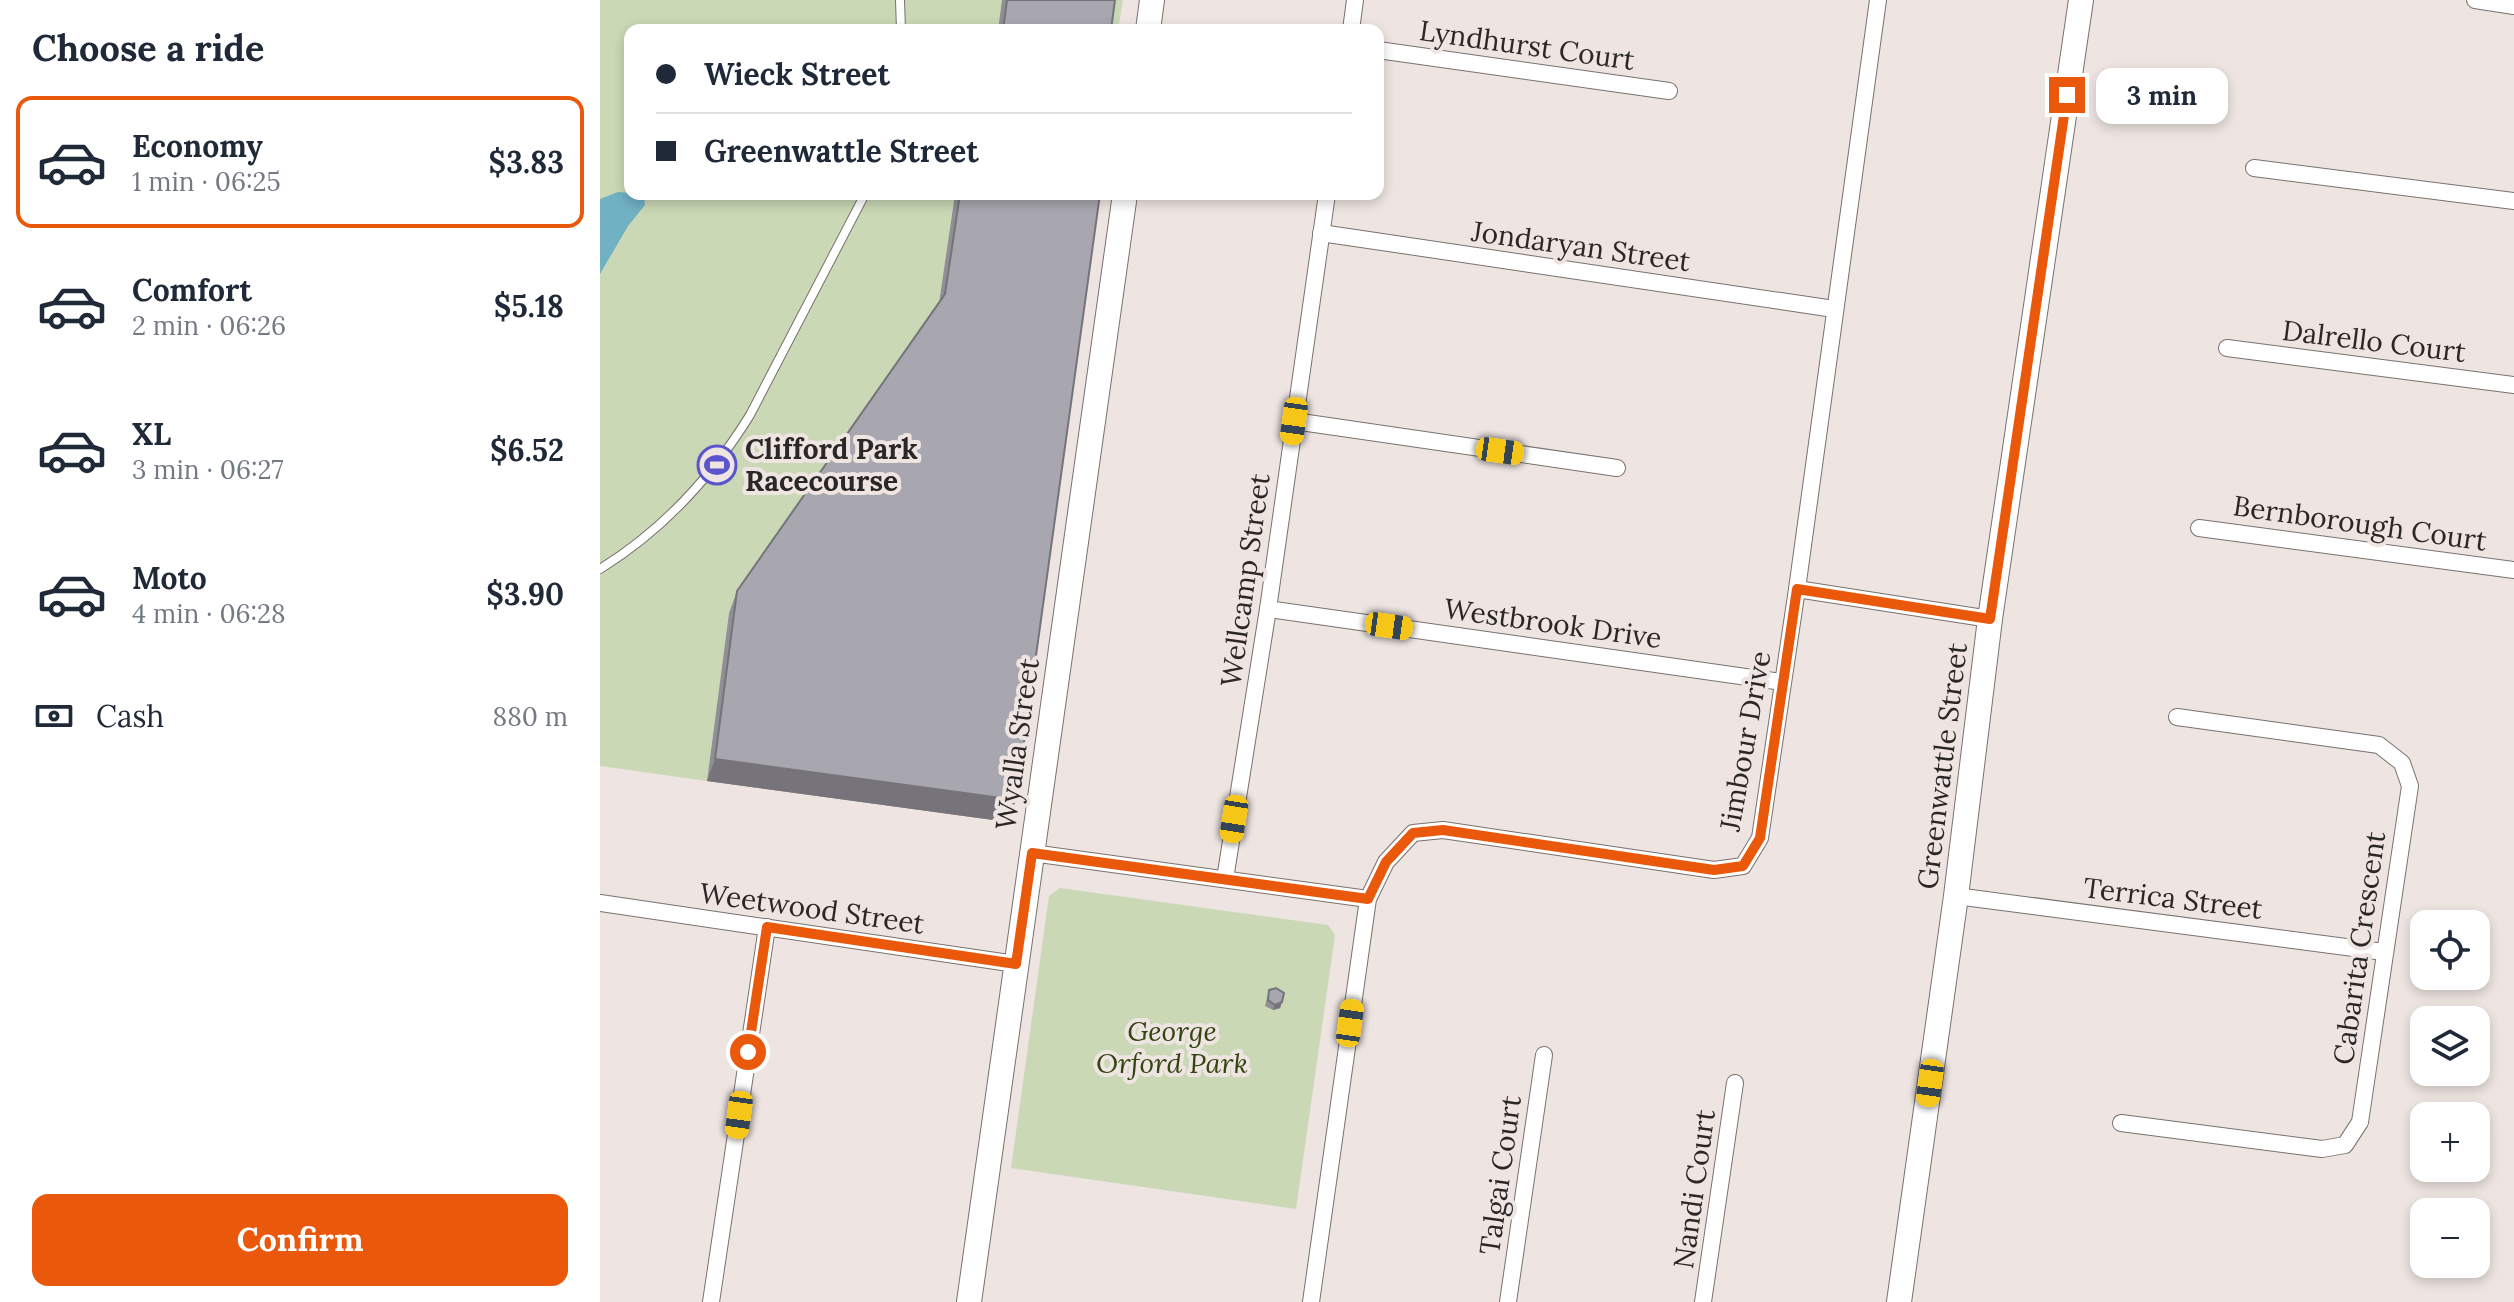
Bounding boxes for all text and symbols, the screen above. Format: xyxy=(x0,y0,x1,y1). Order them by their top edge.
street label: Lyndhurst Court xyxy=(1417,12,1637,78)
text: Choose a ride xyxy=(32,25,264,71)
text: Wieck Street xyxy=(704,55,890,93)
callout: 3 min xyxy=(2095,67,2227,123)
route end xyxy=(2049,77,2085,113)
text: 3 min xyxy=(2127,79,2197,112)
icon: car xyxy=(36,126,108,198)
text: Economy xyxy=(132,127,263,165)
text: Greenwattle Street xyxy=(704,132,979,170)
text: $3.83 xyxy=(489,143,564,181)
text: 1 min · 06:25 xyxy=(132,165,281,198)
street label: Jondaryan Street xyxy=(1468,213,1693,279)
icon: car xyxy=(36,270,108,342)
text: Comfort xyxy=(132,271,252,309)
text: $5.18 xyxy=(494,287,564,325)
text: 2 min · 06:26 xyxy=(132,309,286,342)
street label: Dalrello Court xyxy=(2280,312,2468,370)
car xyxy=(1279,396,1309,446)
icon: car xyxy=(36,414,108,486)
text: XL xyxy=(132,415,171,453)
text: $6.52 xyxy=(490,431,564,469)
place label: Clifford Park Racecourse xyxy=(745,431,918,499)
car xyxy=(1475,436,1525,466)
sports icon: Clifford Park Racecourse xyxy=(696,444,738,486)
text: 3 min · 06:27 xyxy=(132,453,283,486)
street label: Wellcamp Street xyxy=(1212,471,1278,689)
street label: Bernborough Court xyxy=(2231,487,2489,559)
icon: car xyxy=(36,558,108,630)
text: Moto xyxy=(132,559,207,597)
text: $3.90 xyxy=(486,575,564,613)
street label: Westbrook Drive xyxy=(1442,590,1664,656)
text: 4 min · 06:28 xyxy=(132,597,286,630)
car xyxy=(1364,611,1414,641)
street label: Greenwattle Street xyxy=(1909,641,1975,891)
street label: Jimbour Drive xyxy=(1711,648,1779,835)
street label: Wyalla Street xyxy=(987,656,1047,832)
icon: cash xyxy=(32,694,76,738)
text: Cash xyxy=(96,697,164,735)
text: 880 m xyxy=(493,700,568,733)
car xyxy=(1218,793,1250,845)
street label: Cabarita Crescent xyxy=(2325,829,2393,1067)
street label: Terrica Street xyxy=(2082,869,2265,927)
street label: Weetwood Street xyxy=(697,874,927,942)
map controls xyxy=(2410,910,2490,1278)
button: locate xyxy=(2410,910,2490,990)
car xyxy=(1335,998,1365,1048)
button: layers xyxy=(2410,1006,2490,1086)
park label: George Orford Park xyxy=(1096,1013,1248,1081)
route start xyxy=(730,1034,766,1070)
car xyxy=(1915,1058,1945,1108)
car xyxy=(724,1090,754,1140)
street label: Talgai Court xyxy=(1471,1093,1529,1257)
button: + xyxy=(2410,1102,2490,1182)
street label: Nandi Court xyxy=(1665,1107,1723,1271)
button: Confirm xyxy=(32,1194,568,1286)
button: − xyxy=(2410,1198,2490,1278)

